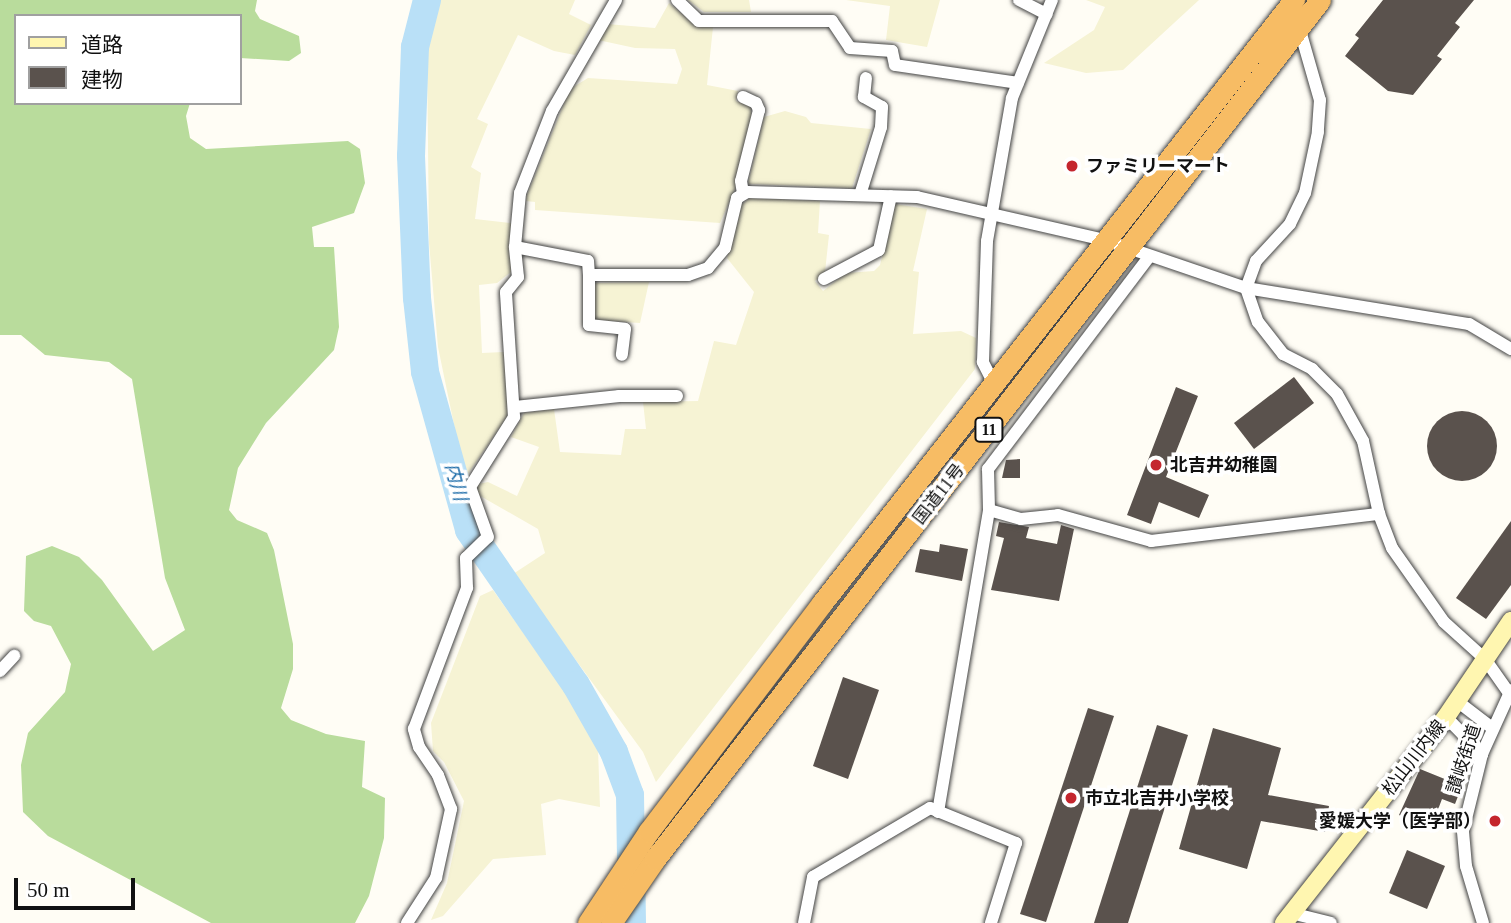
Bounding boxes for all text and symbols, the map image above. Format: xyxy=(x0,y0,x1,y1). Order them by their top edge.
legend xyxy=(14,14,242,105)
text: 道路 xyxy=(81,33,123,57)
text: 建物 xyxy=(81,68,123,92)
place label: ファミリーマート xyxy=(1086,155,1230,177)
marker: ファミリーマート xyxy=(1064,158,1080,174)
road number: 11 xyxy=(973,418,1005,442)
place label: 北吉井幼稚園 xyxy=(1170,454,1278,476)
marker: 北吉井幼稚園 xyxy=(1148,457,1164,473)
street label: 国道11号 xyxy=(909,459,969,529)
water label: 内川 xyxy=(440,461,472,503)
street label: 松山川内線 xyxy=(1378,716,1450,800)
street label: 讃岐街道 xyxy=(1443,721,1485,797)
place label: 市立北吉井小学校 xyxy=(1085,787,1229,809)
marker: 市立北吉井小学校 xyxy=(1063,790,1079,806)
place label: 愛媛大学（医学部） xyxy=(1319,810,1481,832)
marker: 愛媛大学（医学部） xyxy=(1487,813,1503,829)
scale bar xyxy=(18,864,138,908)
text: 50 m xyxy=(27,878,70,902)

